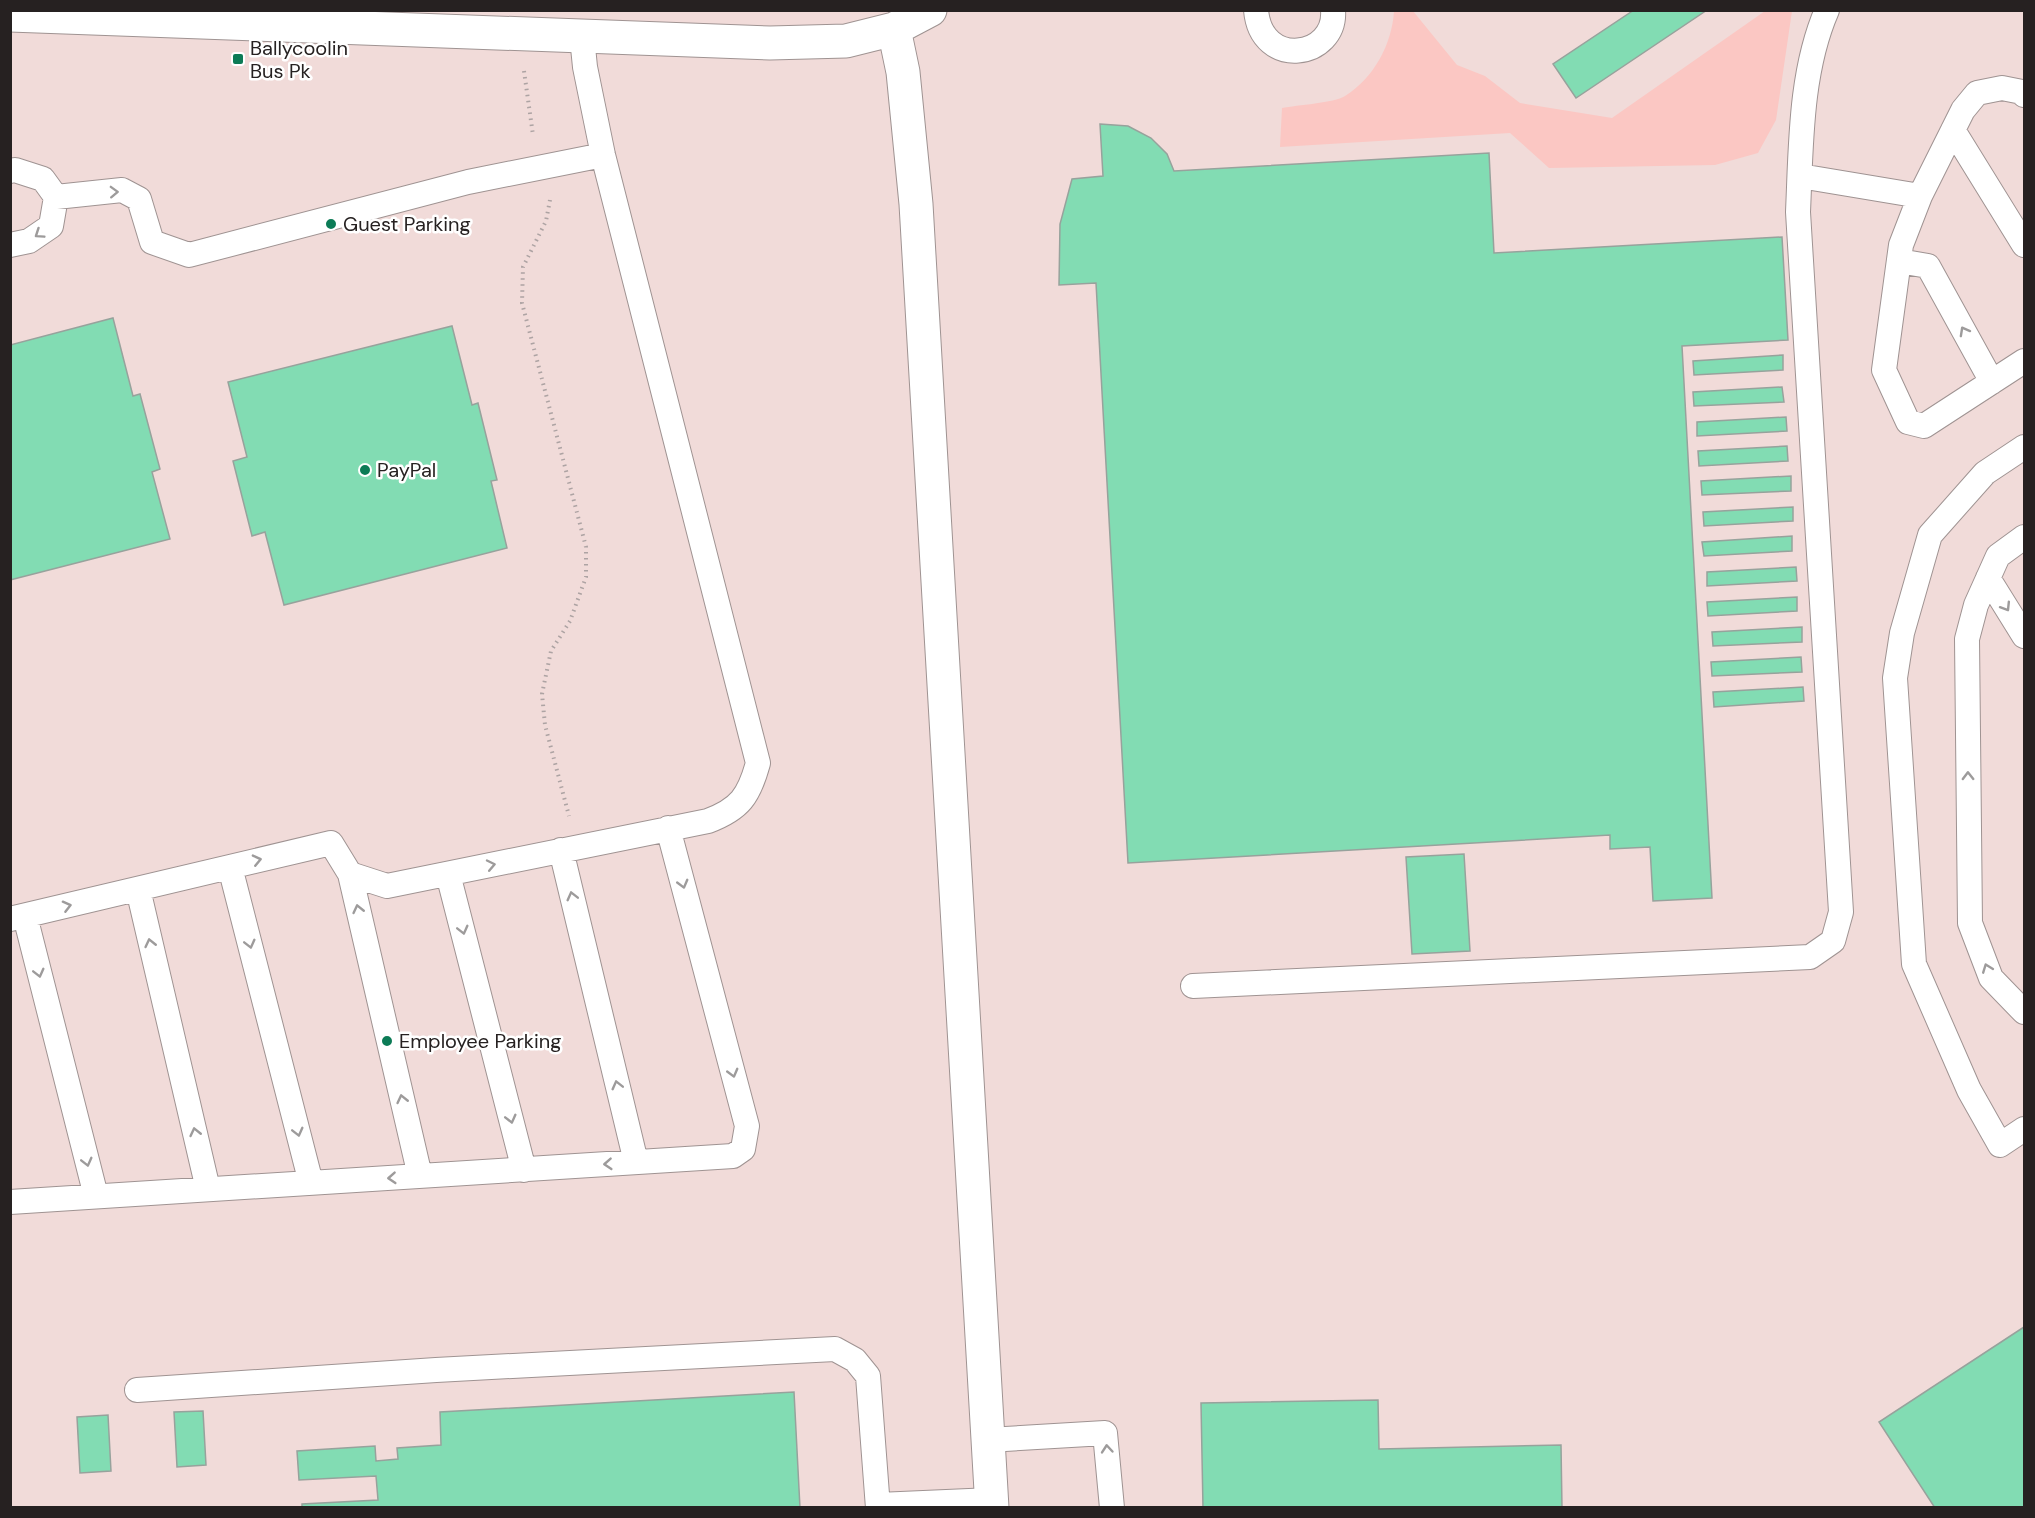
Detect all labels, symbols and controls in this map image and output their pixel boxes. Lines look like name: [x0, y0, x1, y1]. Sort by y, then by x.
place label: Ballycoolin Bus Pk: [250, 35, 348, 84]
marker: Ballycoolin Bus Pk: [231, 52, 245, 66]
one-way arrow: [110, 186, 119, 198]
place label: Guest Parking: [343, 211, 471, 237]
marker: Guest Parking: [324, 217, 338, 231]
one-way arrow: [35, 227, 46, 238]
one-way arrow: [1959, 327, 1971, 337]
place label: PayPal: [377, 457, 436, 483]
marker: PayPal: [358, 463, 372, 477]
one-way arrow: [1999, 601, 2011, 611]
one-way arrow: [1962, 772, 1975, 781]
one-way arrow: [252, 855, 262, 868]
one-way arrow: [486, 859, 496, 872]
one-way arrow: [675, 879, 688, 889]
one-way arrow: [566, 891, 579, 901]
one-way arrow: [62, 900, 72, 913]
one-way arrow: [352, 904, 365, 914]
one-way arrow: [455, 925, 468, 935]
one-way arrow: [145, 938, 158, 948]
one-way arrow: [242, 938, 255, 948]
one-way arrow: [1982, 963, 1995, 974]
one-way arrow: [32, 968, 45, 978]
place label: Employee Parking: [399, 1028, 561, 1054]
marker: Employee Parking: [380, 1034, 394, 1048]
one-way arrow: [726, 1067, 738, 1078]
one-way arrow: [612, 1080, 625, 1090]
one-way arrow: [396, 1094, 409, 1104]
one-way arrow: [504, 1114, 517, 1124]
one-way arrow: [291, 1127, 304, 1137]
one-way arrow: [189, 1128, 202, 1138]
one-way arrow: [79, 1157, 92, 1167]
one-way arrow: [604, 1158, 613, 1171]
one-way arrow: [388, 1171, 397, 1184]
one-way arrow: [1101, 1445, 1114, 1454]

